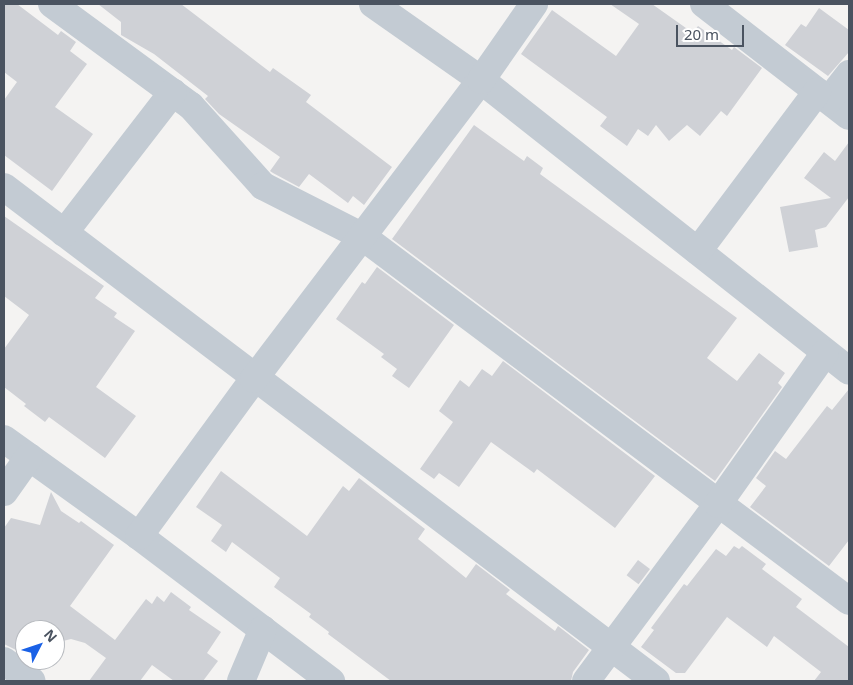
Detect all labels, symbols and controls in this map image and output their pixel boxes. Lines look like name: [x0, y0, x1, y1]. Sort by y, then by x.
scale bar: [678, 15, 746, 47]
text: 20 m: [684, 24, 719, 44]
north arrow: [15, 620, 65, 670]
text: N: [40, 625, 62, 646]

